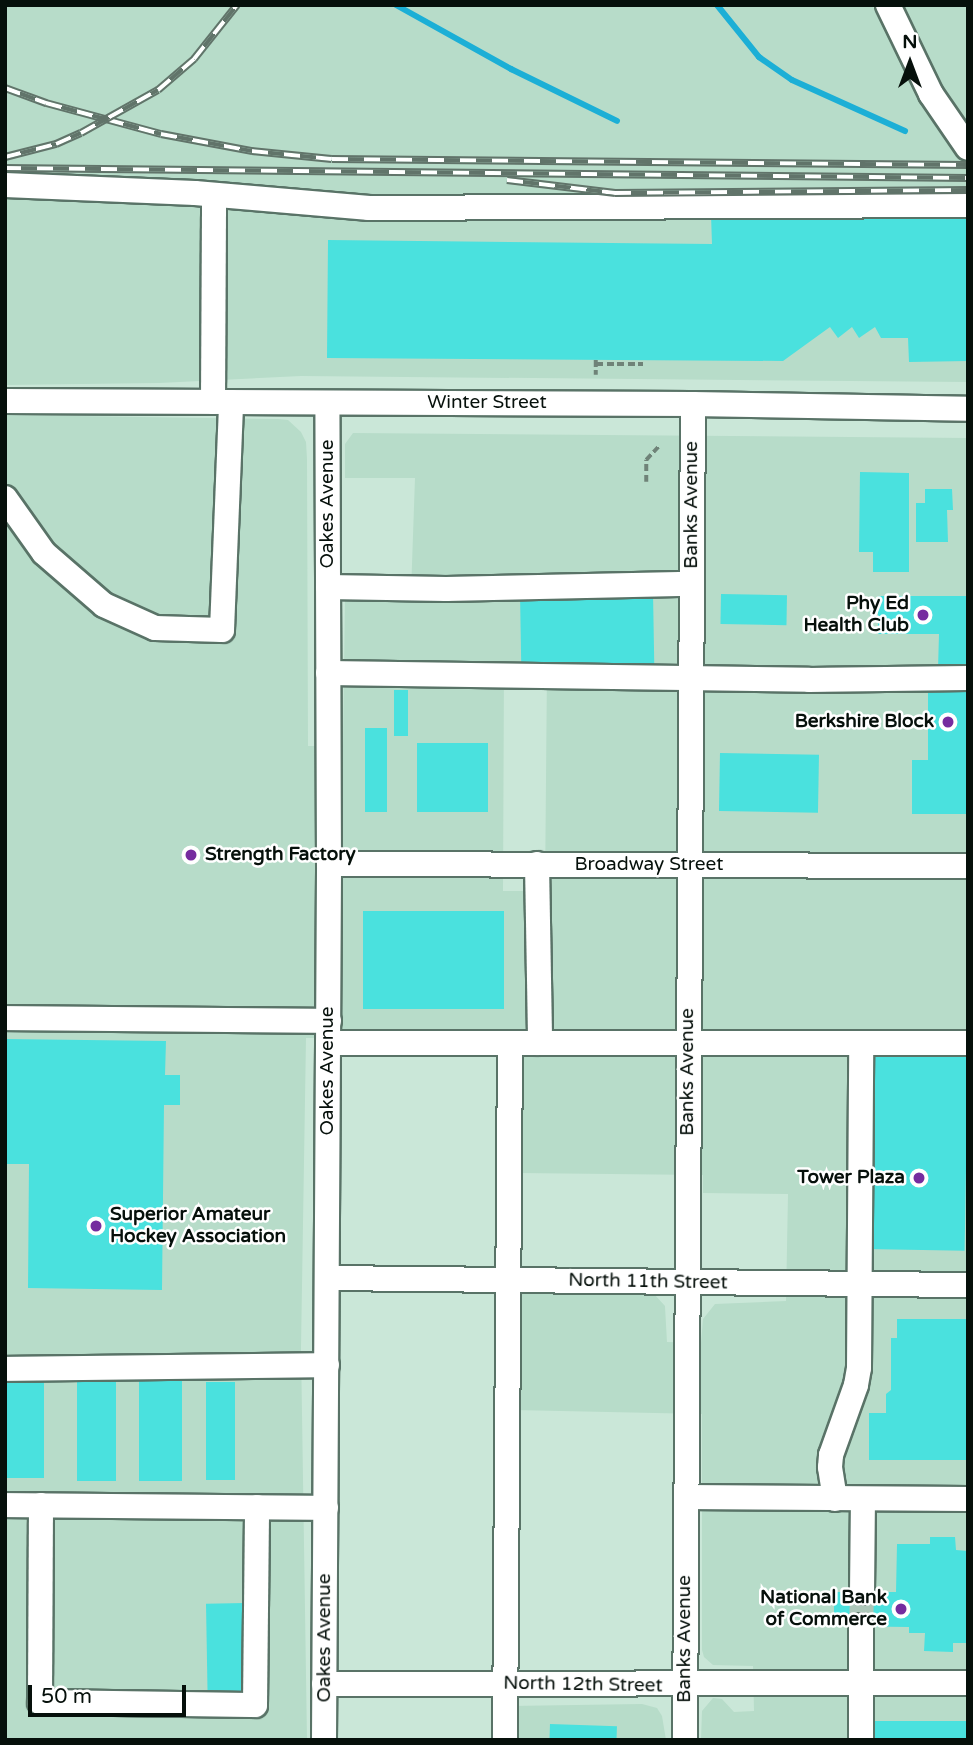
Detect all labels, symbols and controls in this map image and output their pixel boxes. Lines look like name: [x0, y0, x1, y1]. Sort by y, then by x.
north arrow: [875, 28, 945, 98]
text: N: [902, 31, 918, 53]
street label: Winter Street: [427, 392, 547, 414]
street label: Oakes Avenue: [317, 440, 339, 568]
street label: Banks Avenue: [681, 441, 703, 569]
place label: Phy Ed Health Club: [803, 593, 909, 637]
marker: Phy Ed Health Club: [915, 607, 931, 623]
place label: Berkshire Block: [795, 711, 934, 733]
marker: Berkshire Block: [940, 714, 956, 730]
place label: Strength Factory: [205, 844, 356, 866]
marker: Strength Factory: [183, 847, 199, 863]
street label: Broadway Street: [574, 854, 724, 876]
street label: Oakes Avenue: [317, 1007, 339, 1135]
street label: Banks Avenue: [677, 1008, 699, 1136]
place label: Tower Plaza: [797, 1167, 905, 1189]
marker: Tower Plaza: [911, 1170, 927, 1186]
place label: Superior Amateur Hockey Association: [110, 1204, 286, 1248]
marker: Superior Amateur Hockey Association: [88, 1218, 104, 1234]
street label: North 11th Street: [568, 1269, 728, 1295]
street label: Oakes Avenue: [314, 1574, 336, 1702]
street label: Banks Avenue: [674, 1575, 696, 1703]
place label: National Bank of Commerce: [760, 1587, 887, 1631]
marker: National Bank of Commerce: [893, 1601, 909, 1617]
scale bar: [32, 1672, 189, 1716]
street label: North 12th Street: [503, 1672, 663, 1698]
text: 50 m: [41, 1684, 92, 1709]

